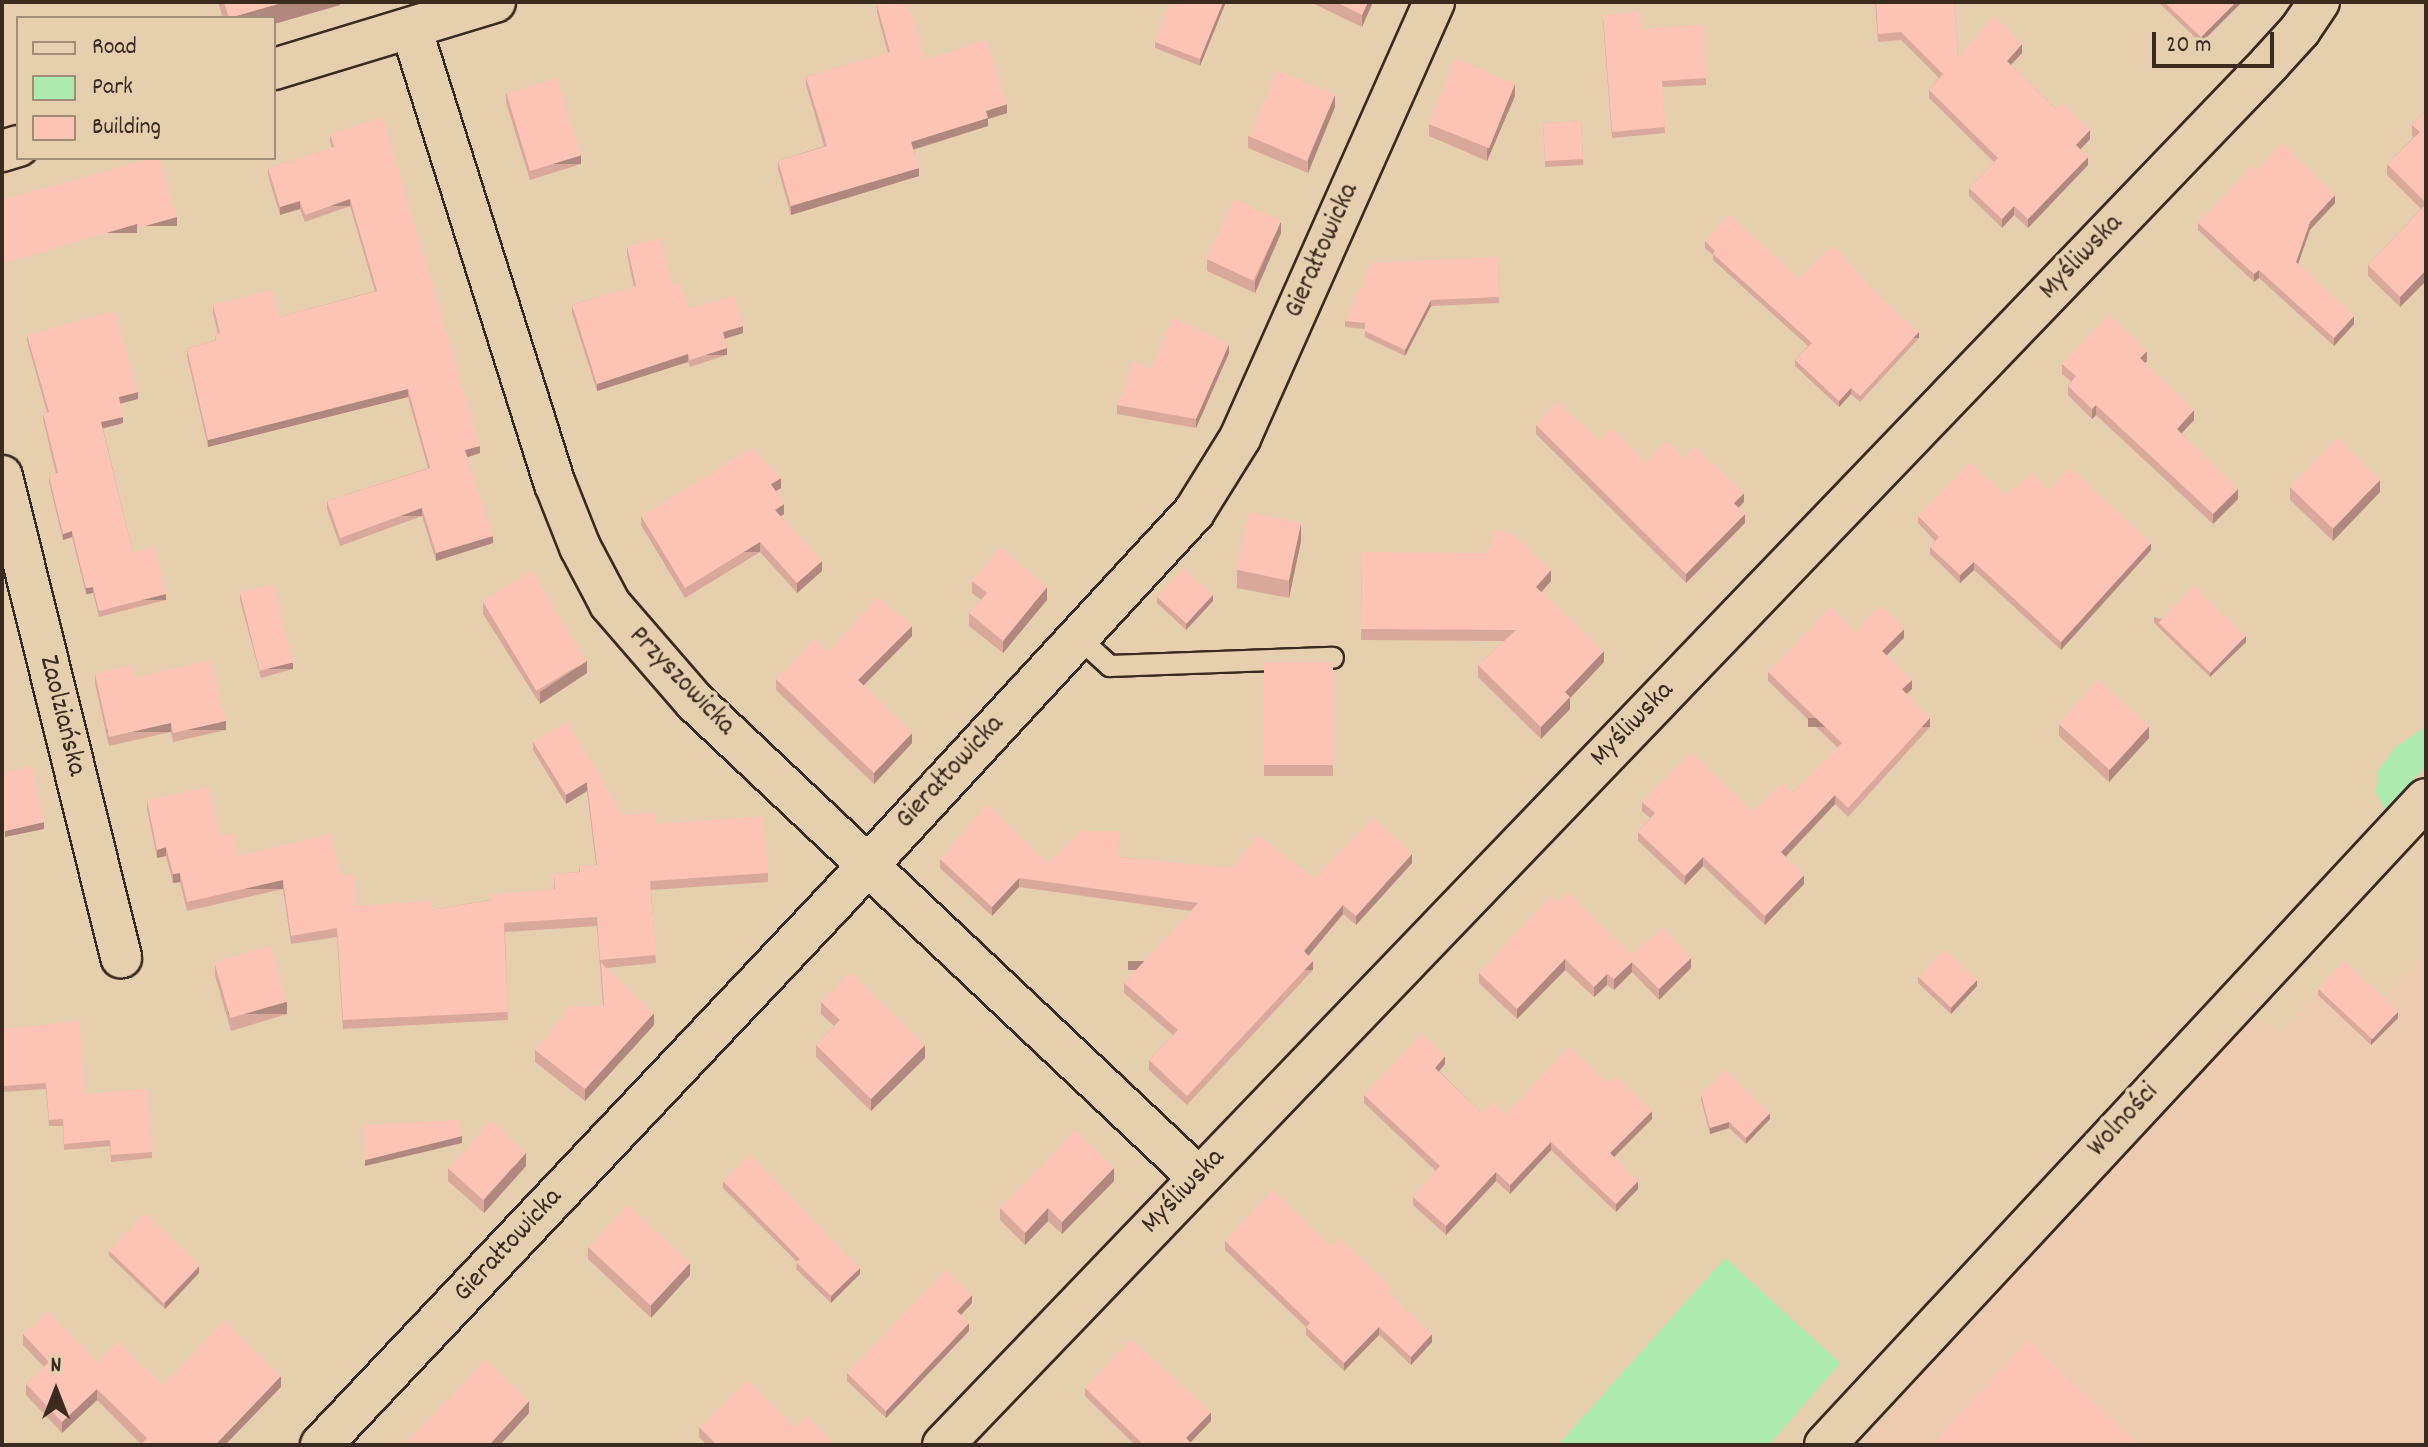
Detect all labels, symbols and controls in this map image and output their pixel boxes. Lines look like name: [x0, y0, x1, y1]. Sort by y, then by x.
legend: [16, 16, 276, 160]
scale bar: [2156, 16, 2278, 66]
text: 20 m: [2166, 29, 2212, 63]
text: Road: [92, 31, 137, 65]
text: Park: [92, 71, 133, 105]
text: Building: [92, 111, 161, 145]
street label: Gierałtowicka: [1278, 178, 1368, 324]
street label: Myśliwska: [2033, 208, 2131, 308]
street label: Przyszowicka: [621, 620, 741, 744]
street label: Zaolziańska: [30, 652, 92, 780]
street label: Myśliwska: [1584, 675, 1682, 775]
street label: Gierałtowicka: [890, 709, 1012, 837]
street label: Wolności: [2081, 1077, 2167, 1165]
street label: Myśliwska: [1135, 1142, 1233, 1242]
street label: Gierałtowicka: [448, 1182, 570, 1310]
north arrow: [16, 1351, 96, 1431]
text: N: [51, 1351, 61, 1382]

